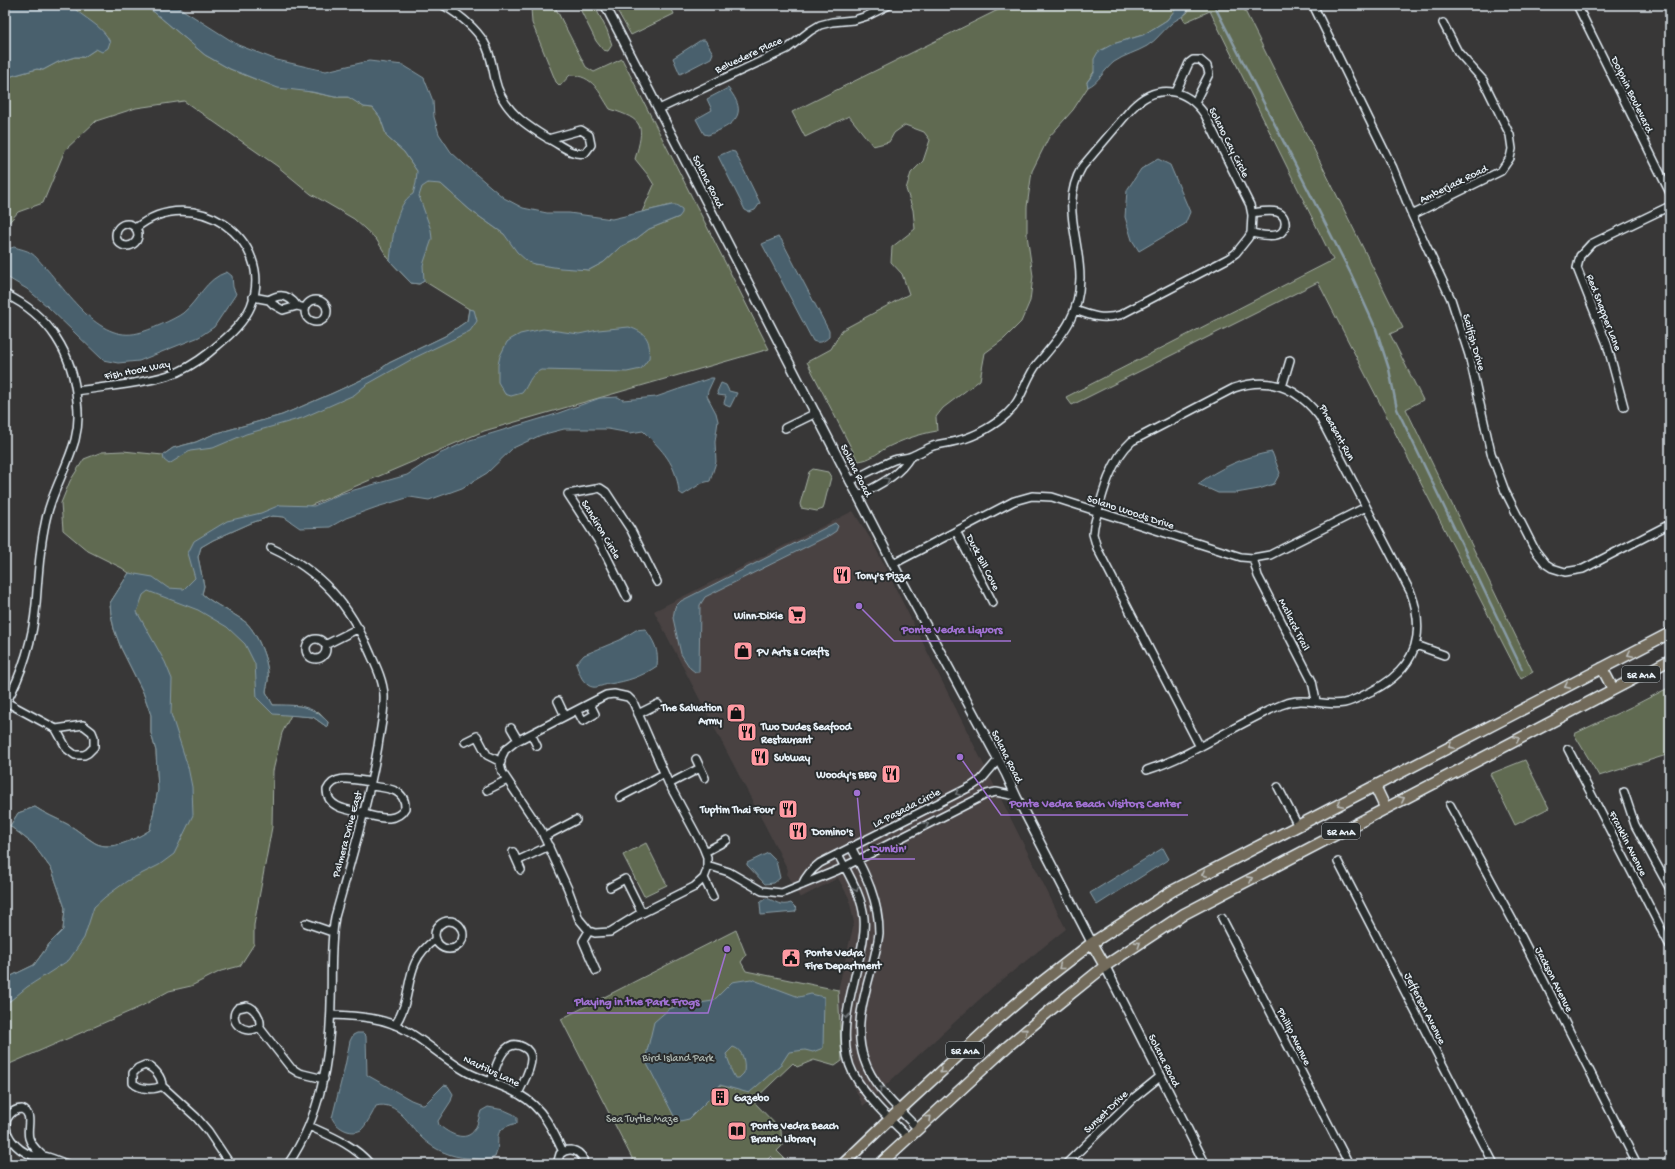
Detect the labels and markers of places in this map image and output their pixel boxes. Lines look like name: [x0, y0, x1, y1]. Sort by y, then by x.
restaurant icon: Tony's Pizza: [831, 564, 853, 586]
place label: Tony's Pizza: [855, 571, 911, 583]
supermarket icon: Winn-Dixie: [786, 604, 808, 626]
place label: Winn-Dixie: [733, 611, 784, 623]
callout: Ponte Vedra Liquors: [894, 617, 1011, 641]
shop icon: PV Arts & Crafts: [732, 640, 754, 662]
place label: PV Arts & Crafts: [756, 646, 830, 659]
place label: The Salvation Army: [660, 702, 723, 728]
shop icon: The Salvation Army: [725, 702, 747, 724]
restaurant icon: Two Dudes Seafood Restaurant: [736, 721, 758, 743]
place label: Two Dudes Seafood Restaurant: [760, 721, 853, 747]
restaurant icon: Subway: [749, 746, 771, 768]
place label: Subway: [774, 753, 811, 765]
restaurant icon: Woody's BBQ: [880, 763, 902, 785]
place label: Woody's BBQ: [815, 770, 878, 782]
callout: Ponte Vedra Beach Visitors Center: [1001, 791, 1188, 815]
restaurant icon: Tuptim Thai Four: [777, 798, 799, 820]
place label: Tuptim Thai Four: [699, 804, 775, 817]
restaurant icon: Domino's: [787, 820, 809, 842]
place label: Domino's: [811, 827, 854, 839]
callout: Dunkin': [863, 835, 915, 859]
public building icon: Ponte Vedra Fire Department: [780, 947, 802, 969]
place label: Ponte Vedra Fire Department: [804, 947, 883, 973]
callout: Playing in the Park Frogs: [567, 989, 708, 1013]
building icon: Gazebo: [709, 1086, 731, 1108]
place label: Gazebo: [734, 1093, 769, 1105]
library icon: Ponte Vedra Beach Branch Library: [726, 1120, 748, 1142]
place label: Ponte Vedra Beach Branch Library: [750, 1120, 839, 1146]

